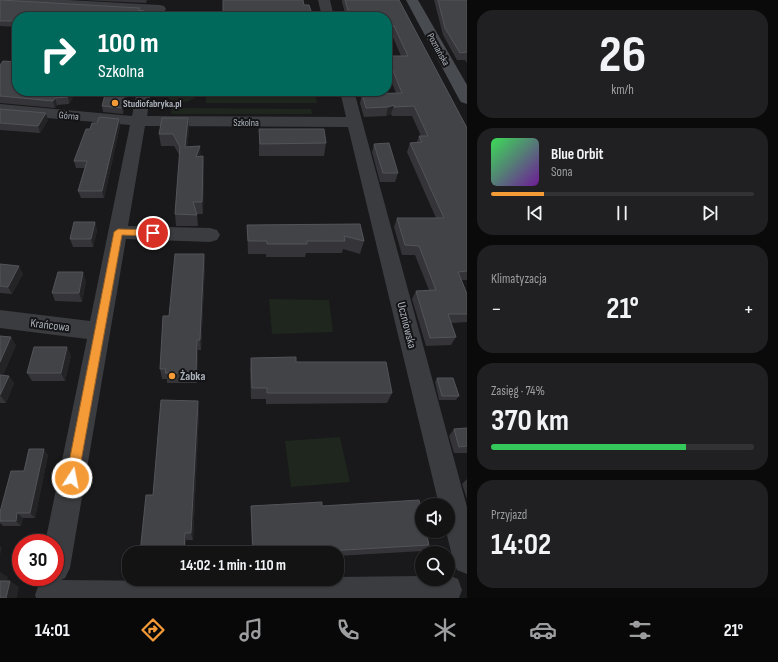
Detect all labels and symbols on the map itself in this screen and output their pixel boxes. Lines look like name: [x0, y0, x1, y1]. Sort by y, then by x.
street label: Poznańska: [424, 31, 452, 68]
marker: Studiofabryka.pl: [110, 98, 120, 108]
place label: Studiofabryka.pl: [123, 98, 182, 110]
street label: Górna: [58, 109, 80, 123]
street label: Szkolna: [233, 117, 259, 129]
pin: [136, 216, 170, 250]
street label: Uczniowska: [393, 300, 420, 350]
street label: Krańcowa: [30, 316, 71, 335]
place label: Żabka: [180, 369, 205, 384]
marker: Żabka: [167, 371, 177, 381]
position arrow: [51, 457, 93, 499]
speed limit sign: 30: [12, 534, 64, 586]

